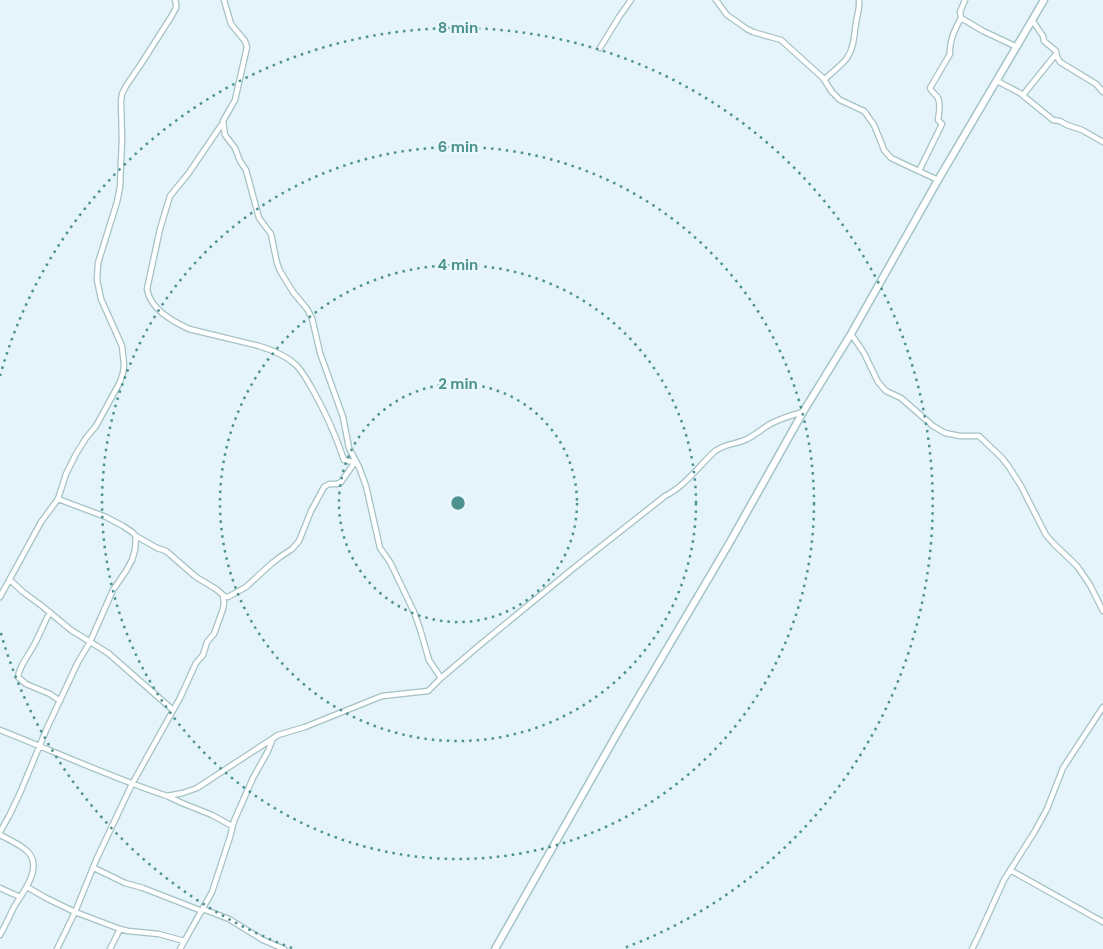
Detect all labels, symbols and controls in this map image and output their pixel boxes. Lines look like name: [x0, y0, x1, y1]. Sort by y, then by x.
text: 8 min: [438, 18, 478, 38]
text: 6 min: [438, 137, 478, 157]
text: 4 min: [438, 255, 478, 275]
text: 2 min: [438, 374, 478, 394]
centre of rings: [449, 494, 467, 512]

